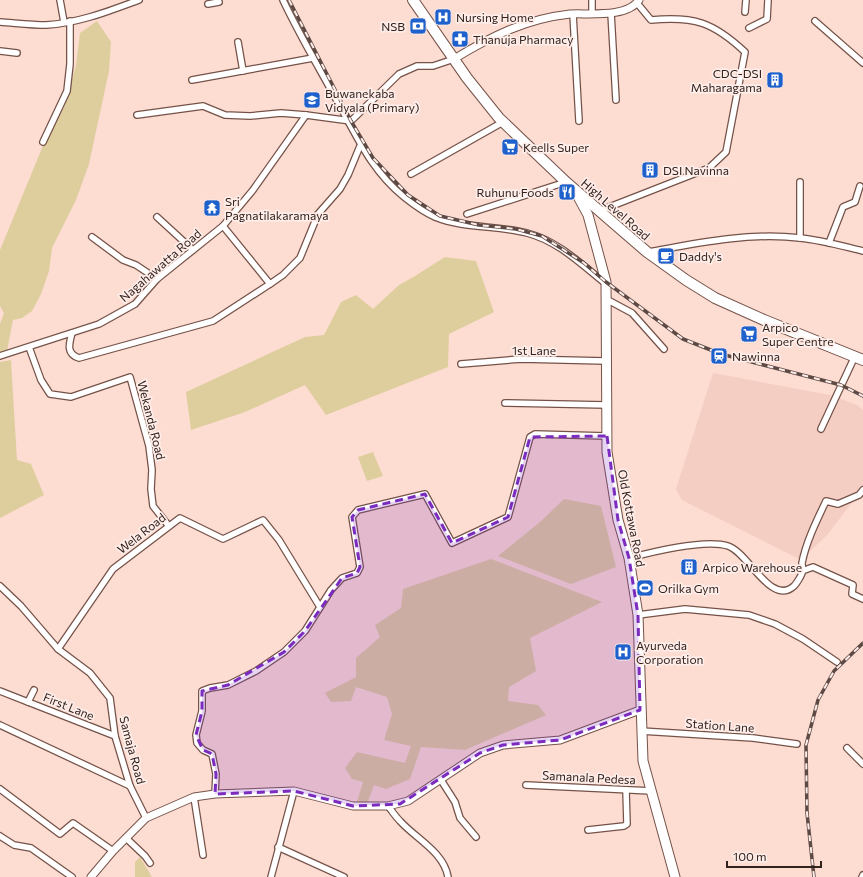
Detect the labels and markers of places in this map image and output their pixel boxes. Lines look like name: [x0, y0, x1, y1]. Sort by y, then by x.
hospital icon: Nursing Home: [433, 7, 453, 27]
place label: Nursing Home: [456, 10, 534, 24]
bank icon: NSB: [408, 16, 428, 36]
place label: NSB: [381, 19, 405, 33]
pharmacy icon: Thanuja Pharmacy: [450, 29, 470, 49]
place label: Thanuja Pharmacy: [473, 32, 573, 46]
place label: CDC-DSI Maharagama: [691, 66, 762, 94]
building icon: CDC-DSI Maharagama: [765, 70, 785, 90]
place label: Buwanekaba Vidyala (Primary): [325, 86, 419, 114]
school or university icon: Buwanekaba Vidyala (Primary): [302, 90, 322, 110]
supermarket icon: Keells Super: [500, 137, 520, 157]
place label: Keells Super: [523, 140, 589, 154]
building icon: DSI Navinna: [640, 160, 660, 180]
place label: DSI Navinna: [663, 163, 729, 177]
restaurant icon: Ruhunu Foods: [557, 182, 577, 202]
place label: Ruhunu Foods: [477, 185, 554, 199]
place label: Sri Pagnatilakaramaya: [225, 194, 329, 222]
temple icon: Sri Pagnatilakaramaya: [202, 198, 222, 218]
cafe icon: Daddy's: [656, 246, 676, 266]
place label: Daddy's: [679, 249, 722, 263]
place label: Arpico Super Centre: [762, 320, 834, 348]
supermarket icon: Arpico Super Centre: [739, 324, 759, 344]
station icon: Nawinna: [709, 346, 729, 366]
place label: Nawinna: [732, 349, 780, 363]
building icon: Arpico Warehouse: [679, 557, 699, 577]
place label: Arpico Warehouse: [702, 560, 802, 574]
sports icon: Orilka Gym: [635, 578, 655, 598]
place label: Orilka Gym: [658, 581, 719, 595]
place label: Ayurveda Corporation: [636, 638, 703, 666]
hospital icon: Ayurveda Corporation: [613, 642, 633, 662]

